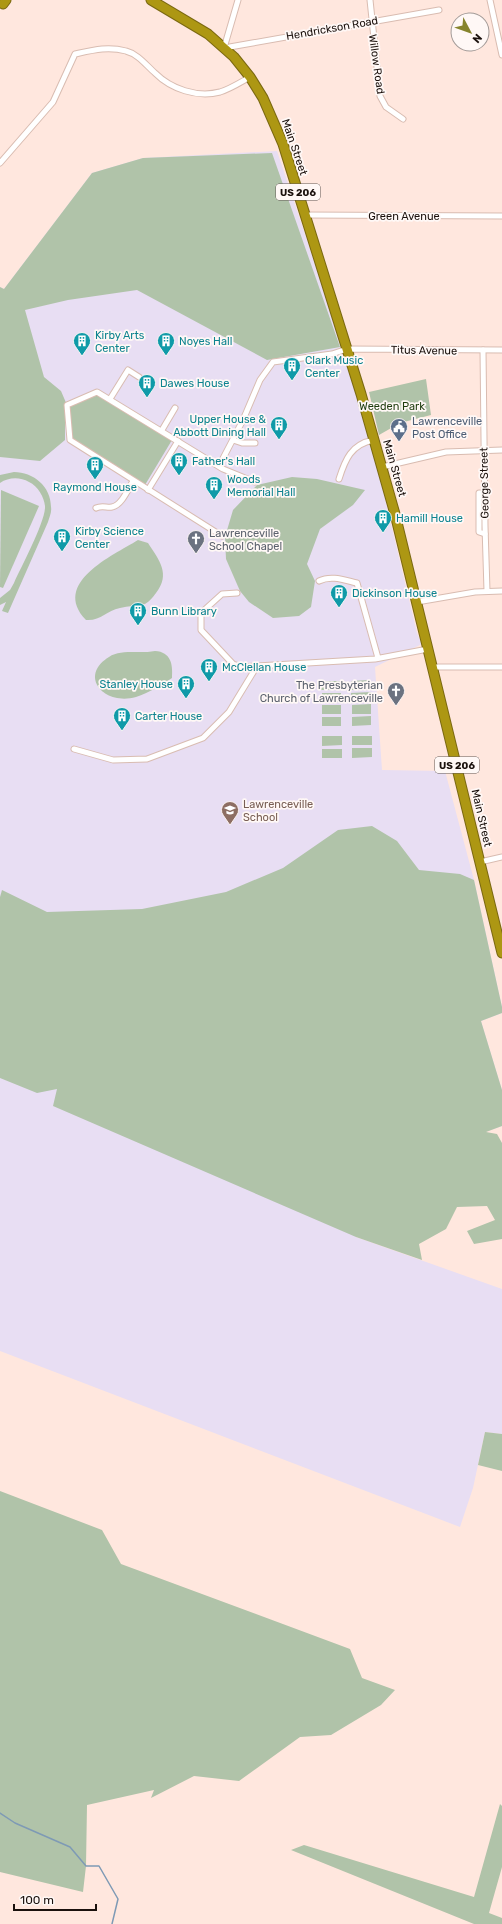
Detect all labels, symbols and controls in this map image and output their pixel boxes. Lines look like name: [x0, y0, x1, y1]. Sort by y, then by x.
north arrow: [450, 12, 490, 52]
street label: Hendrickson Road: [285, 14, 379, 43]
text: N: [470, 31, 485, 46]
street label: Willow Road: [366, 33, 387, 95]
street label: Main Street: [279, 117, 310, 178]
road number: US 206: [276, 184, 320, 200]
street label: Green Avenue: [368, 210, 440, 223]
place label: Kirby Arts Center: [95, 329, 145, 355]
building icon: Kirby Arts Center: [72, 331, 92, 356]
building icon: Noyes Hall: [156, 331, 176, 356]
place label: Noyes Hall: [179, 335, 232, 348]
street label: Titus Avenue: [391, 343, 457, 358]
place label: Clark Music Center: [305, 354, 363, 380]
building icon: Clark Music Center: [282, 356, 302, 381]
building icon: Dawes House: [137, 373, 157, 398]
place label: Dawes House: [160, 377, 229, 390]
park label: Weeden Park: [359, 400, 425, 413]
place label: Upper House & Abbott Dining Hall: [173, 413, 266, 439]
building icon: Upper House & Abbott Dining Hall: [269, 415, 289, 440]
place label: Lawrenceville Post Office: [412, 415, 482, 441]
public building icon: Lawrenceville Post Office: [389, 417, 409, 442]
street label: Main Street: [380, 438, 409, 499]
street label: George Street: [477, 447, 492, 519]
building icon: Father's Hall: [169, 451, 189, 476]
building icon: Raymond House: [85, 455, 105, 480]
place label: Father's Hall: [192, 455, 255, 468]
place label: Woods Memorial Hall: [227, 473, 296, 499]
building icon: Woods Memorial Hall: [204, 475, 224, 500]
place label: Raymond House: [53, 481, 137, 494]
building icon: Hamill House: [373, 508, 393, 533]
place label: Hamill House: [396, 512, 463, 525]
place label: Kirby Science Center: [75, 525, 144, 551]
building icon: Kirby Science Center: [52, 527, 72, 552]
place label: Lawrenceville School Chapel: [209, 527, 282, 553]
church icon: Lawrenceville School Chapel: [186, 529, 206, 554]
building icon: Dickinson House: [329, 583, 349, 608]
place label: Dickinson House: [352, 587, 437, 600]
building icon: Bunn Library: [128, 601, 148, 626]
place label: Bunn Library: [151, 605, 217, 618]
building icon: McClellan House: [199, 657, 219, 682]
place label: McClellan House: [222, 661, 306, 674]
building icon: Stanley House: [176, 674, 196, 699]
place label: Stanley House: [99, 678, 173, 691]
place label: The Presbyterian Church of Lawrenceville: [260, 679, 383, 705]
church icon: The Presbyterian Church of Lawrenceville: [386, 681, 406, 706]
building icon: Carter House: [112, 706, 132, 731]
place label: Carter House: [135, 710, 202, 723]
road number: US 206: [435, 757, 479, 773]
street label: Main Street: [469, 788, 495, 849]
place label: Lawrenceville School: [243, 798, 313, 824]
school or university icon: Lawrenceville School: [220, 800, 240, 825]
scale bar: [14, 1886, 96, 1912]
text: 100 m: [20, 1893, 54, 1907]

